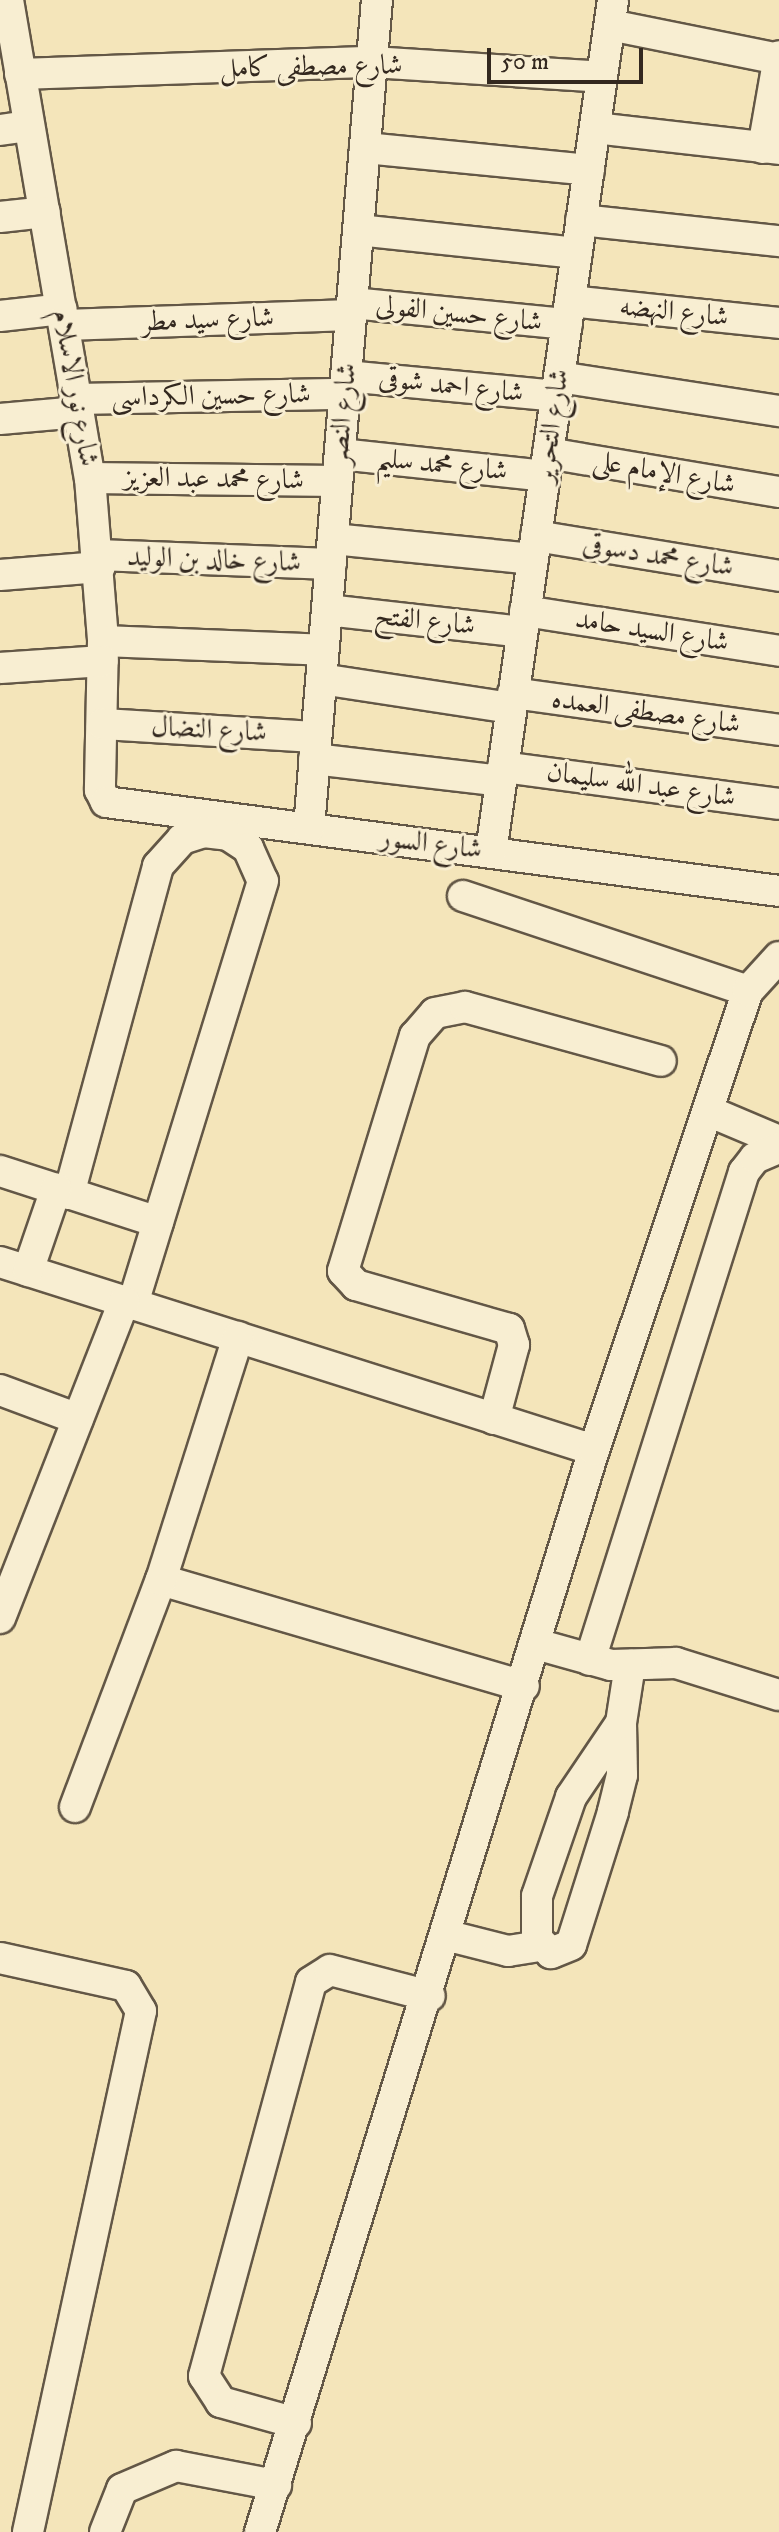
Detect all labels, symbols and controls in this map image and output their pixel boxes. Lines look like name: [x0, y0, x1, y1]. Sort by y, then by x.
scale bar: [491, 32, 647, 82]
text: 50 m: [501, 47, 549, 77]
street label: شارع مصطفى كامل: [219, 49, 403, 85]
street label: شارع حسين الفولى: [374, 289, 544, 339]
street label: شارع النهضه: [618, 290, 730, 334]
street label: شارع سيد مطر: [141, 301, 275, 339]
street label: شارع نور الاسلام: [45, 307, 105, 469]
street label: شارع النصر: [322, 362, 364, 466]
street label: شارع احمد شوقى: [377, 362, 525, 410]
street label: شارع التحرير: [527, 367, 577, 485]
street label: شارع حسين الكرداسى: [111, 377, 311, 415]
street label: شارع محمد سليم: [375, 441, 509, 489]
street label: شارع الإمام على: [590, 444, 738, 502]
street label: شارع محمد عبد العزيز: [124, 461, 304, 497]
street label: شارع محمد دسوقى: [580, 527, 736, 585]
street label: شارع خالد بن الوليد: [126, 540, 302, 580]
street label: شارع الفتح: [373, 599, 477, 643]
street label: شارع السيد حامد: [573, 602, 731, 660]
street label: شارع مصطفى العمده: [550, 682, 742, 742]
street label: شارع النضال: [150, 710, 268, 750]
street label: شارع عبد الله سليمان: [544, 755, 738, 815]
street label: شارع السور: [378, 821, 484, 867]

